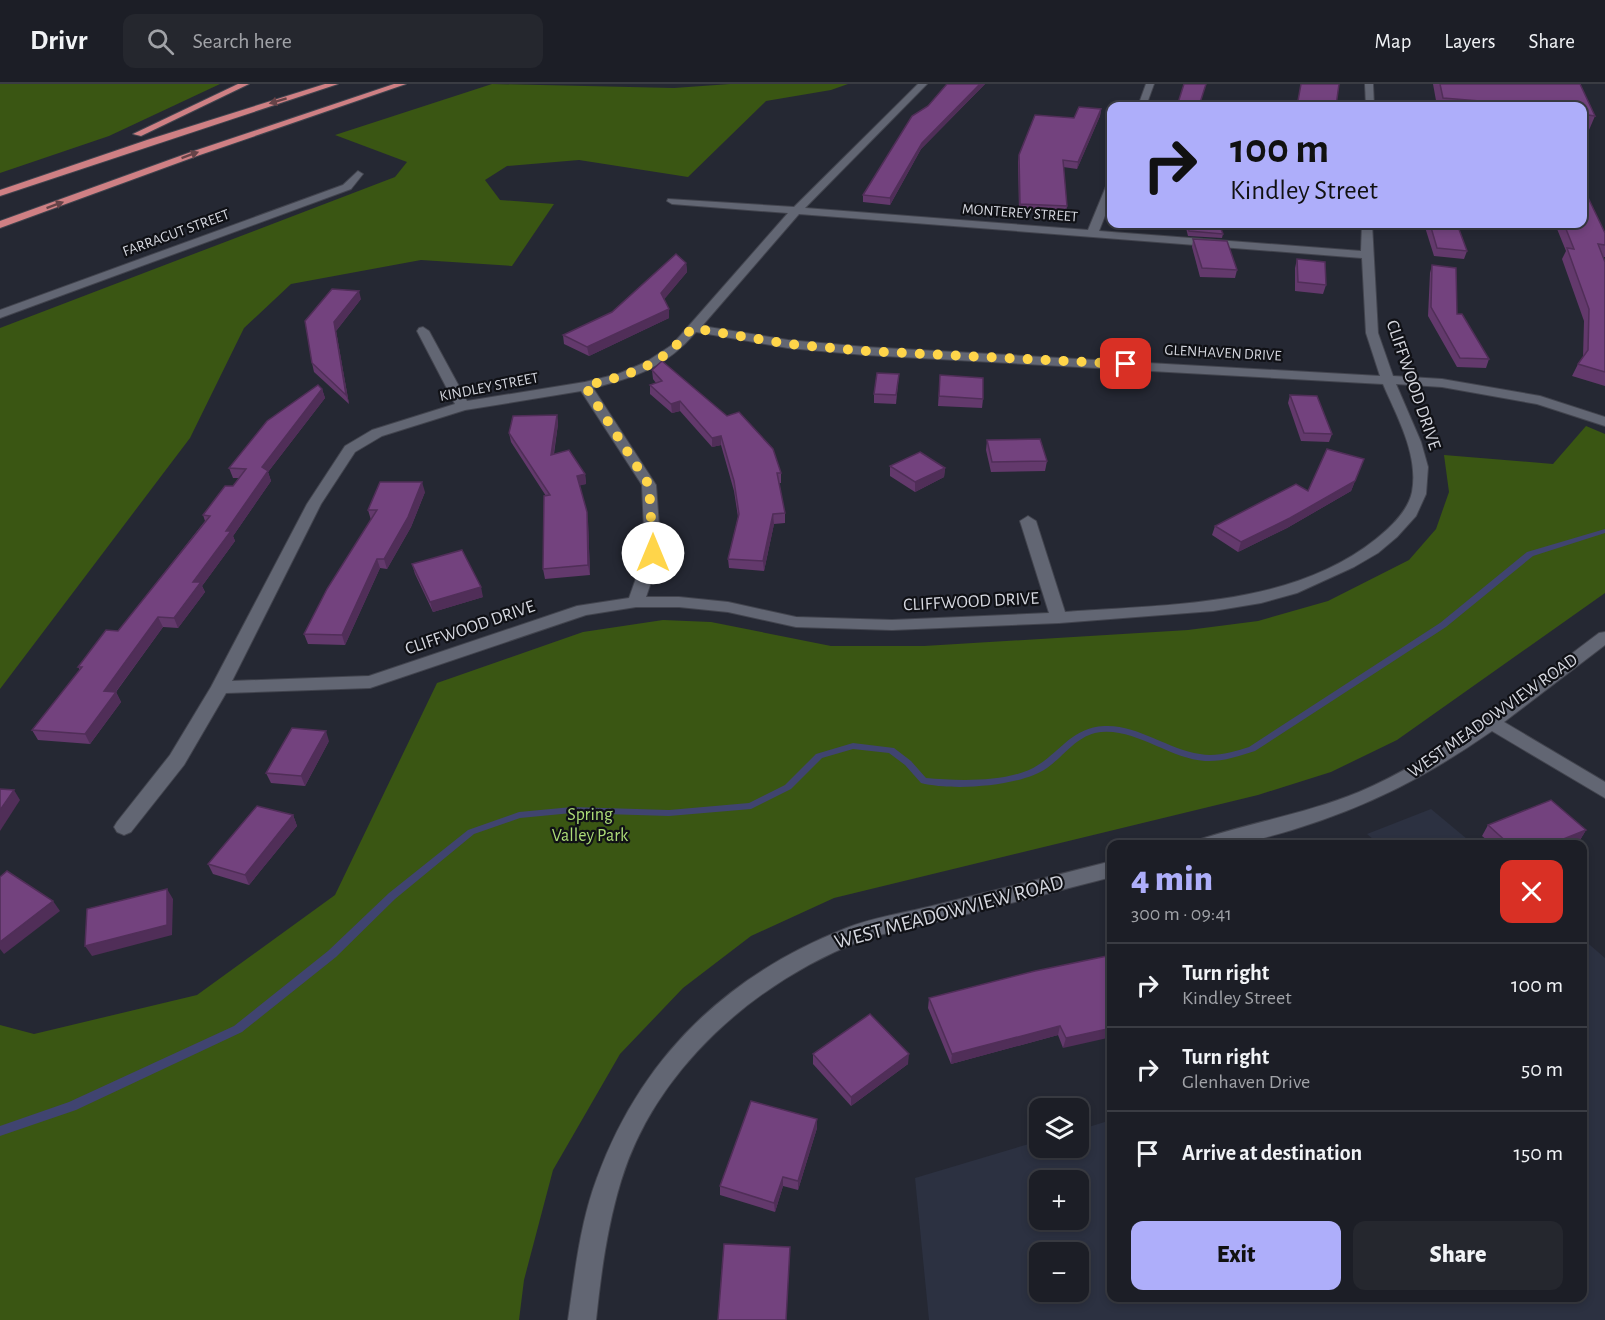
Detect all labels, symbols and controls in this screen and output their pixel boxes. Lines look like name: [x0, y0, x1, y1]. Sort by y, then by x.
search box: [123, 14, 543, 68]
icon: search: [144, 25, 177, 58]
text: Drivr: [30, 27, 87, 55]
text: Search here: [192, 30, 292, 52]
text: Map: [1375, 31, 1411, 52]
text: Layers: [1444, 31, 1495, 52]
text: Share: [1528, 31, 1575, 52]
one-way arrow: [269, 97, 287, 106]
icon: right: [1131, 126, 1209, 204]
text: 100 m: [1230, 128, 1329, 170]
one-way arrow: [181, 150, 199, 160]
text: Kindley Street: [1230, 177, 1378, 204]
one-way arrow: [46, 199, 64, 209]
street label: MONTEREY STREET: [961, 201, 1079, 225]
street label: FARRAGUT STREET: [121, 207, 232, 259]
street label: CLIFFWOOD DRIVE: [1382, 318, 1444, 452]
pin: [1100, 338, 1151, 389]
street label: GLENHAVEN DRIVE: [1164, 342, 1282, 364]
icon: arrive: [1109, 347, 1142, 380]
street label: KINDLEY STREET: [438, 370, 540, 404]
position arrow: [621, 521, 685, 585]
street label: CLIFFWOOD DRIVE: [903, 589, 1040, 615]
street label: CLIFFWOOD DRIVE: [403, 597, 537, 659]
street label: WEST MEADOWVIEW ROAD: [1405, 651, 1581, 781]
park label: Spring Valley Park: [552, 806, 629, 845]
button: close: [1500, 860, 1563, 923]
text: 4 min: [1131, 861, 1213, 897]
street label: WEST MEADOWVIEW ROAD: [832, 871, 1066, 953]
text: 300 m · 09:41: [1131, 904, 1232, 924]
text: Turn right: [1182, 962, 1269, 984]
icon: right: [1131, 969, 1164, 1002]
text: 100 m: [1511, 974, 1563, 996]
text: Kindley Street: [1182, 988, 1292, 1008]
text: Turn right: [1182, 1046, 1269, 1068]
icon: right: [1131, 1053, 1164, 1086]
text: 50 m: [1521, 1058, 1563, 1080]
text: Glenhaven Drive: [1182, 1072, 1310, 1092]
map controls: [1029, 1098, 1089, 1302]
button: layers: [1029, 1098, 1089, 1158]
icon: arrive: [1131, 1137, 1164, 1170]
text: Arrive at destination: [1182, 1142, 1362, 1164]
text: 150 m: [1513, 1142, 1563, 1164]
button: +: [1029, 1170, 1089, 1230]
button: Exit: [1131, 1221, 1341, 1290]
button: Share: [1353, 1221, 1563, 1290]
button: −: [1029, 1242, 1089, 1302]

